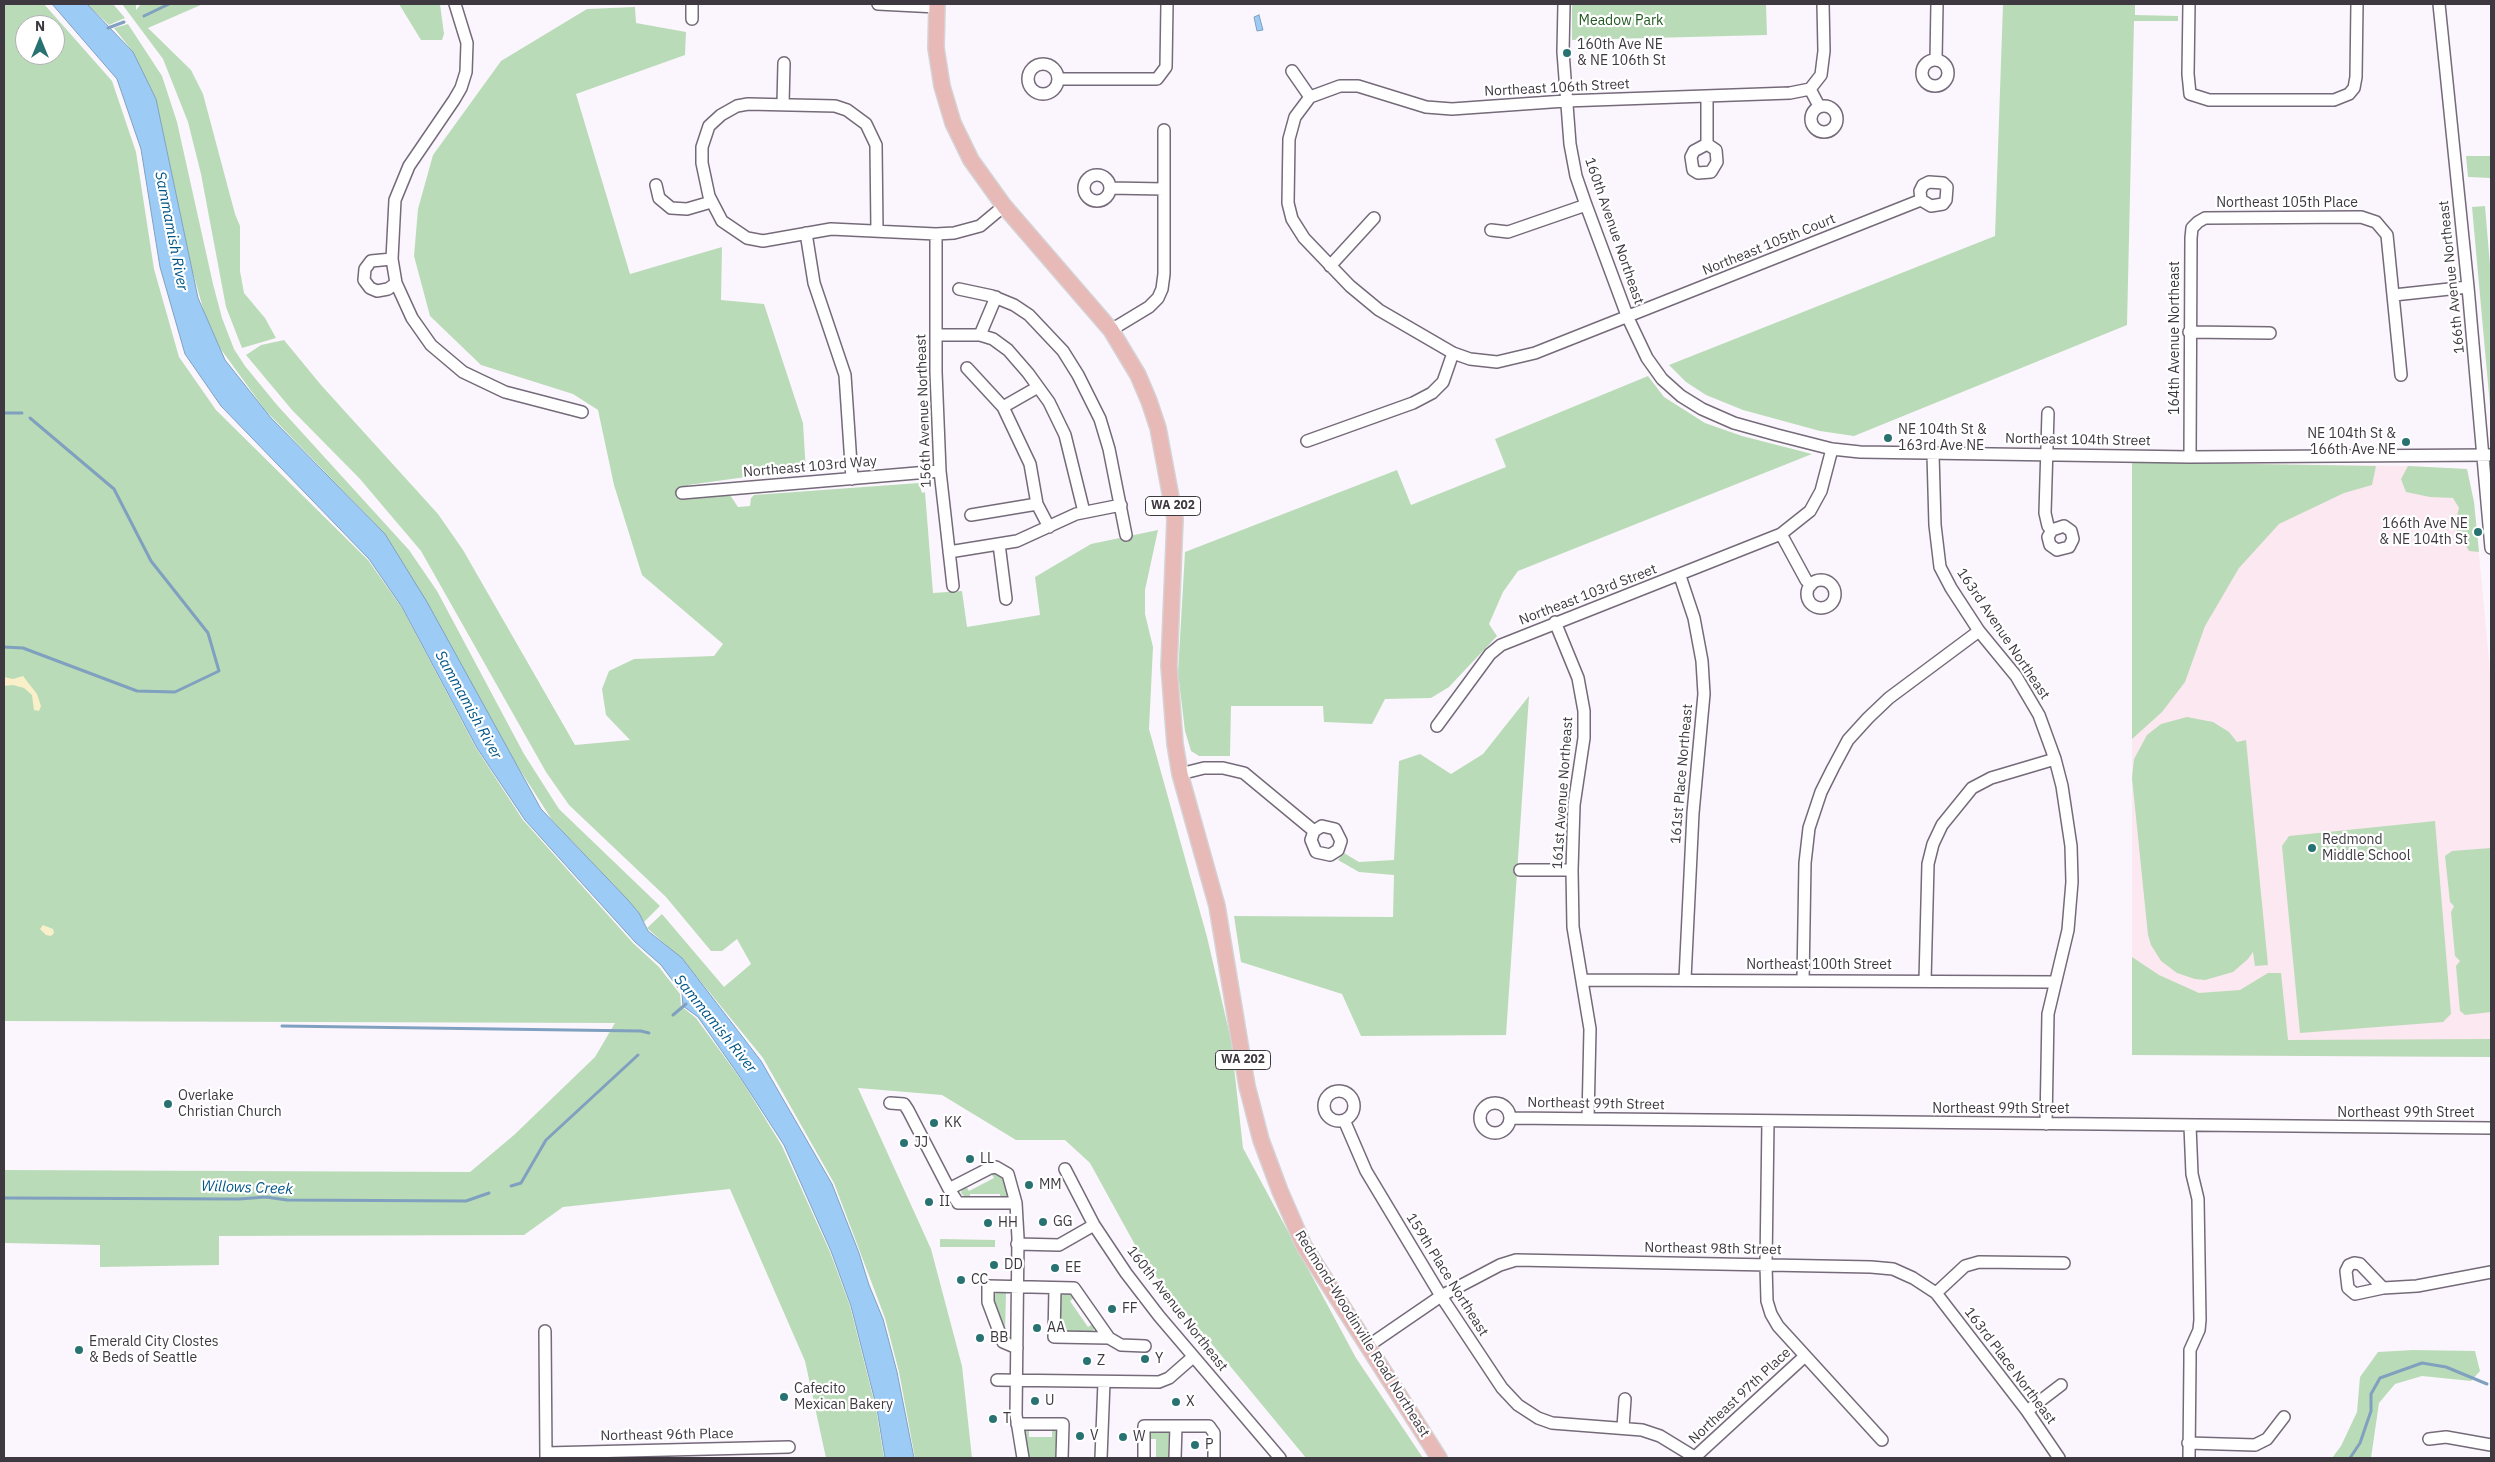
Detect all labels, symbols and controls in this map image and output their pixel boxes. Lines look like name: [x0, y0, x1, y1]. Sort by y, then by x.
park label: Meadow Park: [1579, 13, 1663, 29]
north arrow: [15, 15, 65, 65]
text: N: [35, 17, 45, 35]
place label: 160th Ave NE & NE 106th St: [1577, 37, 1666, 70]
marker: 160th Ave NE & NE 106th St: [1561, 47, 1573, 59]
street label: Northeast 106th Street: [1484, 76, 1630, 100]
street label: 160th Avenue Northeast: [1581, 155, 1647, 307]
water label: Sammamish River: [151, 170, 191, 292]
street label: Northeast 105th Place: [2216, 195, 2358, 211]
street label: 166th Avenue Northeast: [2436, 200, 2468, 354]
street label: Northeast 105th Court: [1700, 211, 1838, 279]
street label: 164th Avenue Northeast: [2167, 261, 2183, 415]
street label: 156th Avenue Northeast: [913, 334, 935, 488]
place label: NE 104th St & 163rd Ave NE: [1898, 422, 1987, 454]
place label: NE 104th St & 166th Ave NE: [2307, 426, 2396, 458]
street label: Northeast 104th Street: [2005, 430, 2151, 450]
marker: NE 104th St & 163rd Ave NE: [1882, 432, 1894, 444]
marker: NE 104th St & 166th Ave NE: [2400, 436, 2412, 448]
street label: Northeast 103rd Way: [742, 453, 878, 481]
road number: WA 202: [1146, 496, 1200, 516]
place label: 166th Ave NE & NE 104th St: [2379, 516, 2468, 548]
marker: 166th Ave NE & NE 104th St: [2472, 526, 2484, 538]
street label: Northeast 103rd Street: [1517, 561, 1659, 629]
street label: 163rd Avenue Northeast: [1953, 565, 2053, 703]
water label: Sammamish River: [431, 648, 505, 762]
street label: 161st Place Northeast: [1668, 703, 1696, 845]
street label: 161st Avenue Northeast: [1549, 716, 1577, 870]
place label: Redmond Middle School: [2322, 832, 2411, 864]
marker: Redmond Middle School: [2306, 842, 2318, 854]
street label: Northeast 100th Street: [1746, 957, 1892, 973]
water label: Sammamish River: [670, 971, 760, 1077]
road number: WA 202: [1216, 1050, 1270, 1070]
place label: Overlake Christian Church: [178, 1088, 282, 1120]
street label: Northeast 99th Street: [1527, 1094, 1665, 1114]
marker: Overlake Christian Church: [162, 1098, 174, 1110]
street label: Northeast 99th Street: [1932, 1101, 2070, 1117]
street label: Northeast 99th Street: [2337, 1105, 2475, 1121]
place label: KK: [944, 1115, 962, 1131]
marker: KK: [928, 1117, 940, 1129]
place label: JJ: [914, 1135, 928, 1151]
marker: JJ: [898, 1137, 910, 1149]
place label: LL: [980, 1151, 994, 1167]
marker: LL: [964, 1153, 976, 1165]
water label: Willows Creek: [201, 1177, 293, 1199]
place label: MM: [1039, 1177, 1062, 1193]
marker: MM: [1023, 1179, 1035, 1191]
place label: II: [939, 1194, 950, 1210]
marker: II: [923, 1196, 935, 1208]
street label: 159th Place Northeast: [1402, 1210, 1492, 1340]
place label: GG: [1053, 1214, 1072, 1230]
place label: HH: [998, 1215, 1018, 1231]
marker: GG: [1037, 1216, 1049, 1228]
marker: HH: [982, 1217, 994, 1229]
street label: Redmond-Woodinville Road Northeast: [1291, 1228, 1433, 1440]
street label: Northeast 98th Street: [1644, 1239, 1782, 1259]
street label: 160th Avenue Northeast: [1123, 1243, 1231, 1375]
place label: DD: [1004, 1257, 1023, 1273]
marker: DD: [988, 1259, 1000, 1271]
place label: EE: [1065, 1260, 1081, 1276]
marker: EE: [1049, 1262, 1061, 1274]
place label: CC: [971, 1272, 988, 1288]
marker: CC: [955, 1274, 967, 1286]
place label: FF: [1122, 1301, 1138, 1317]
marker: FF: [1106, 1303, 1118, 1315]
street label: 163rd Place Northeast: [1961, 1304, 2059, 1428]
place label: AA: [1047, 1320, 1065, 1336]
marker: AA: [1031, 1322, 1043, 1334]
place label: BB: [990, 1330, 1008, 1346]
marker: BB: [974, 1332, 986, 1344]
place label: Emerald City Clostes & Beds of Seattle: [89, 1334, 219, 1366]
marker: Emerald City Clostes & Beds of Seattle: [73, 1344, 85, 1356]
street label: Northeast 97th Place: [1686, 1344, 1794, 1448]
place label: Y: [1155, 1351, 1163, 1367]
place label: Z: [1097, 1353, 1105, 1369]
marker: Y: [1139, 1353, 1151, 1365]
marker: Z: [1081, 1355, 1093, 1367]
place label: Cafecito Mexican Bakery: [794, 1381, 893, 1414]
marker: Cafecito Mexican Bakery: [778, 1391, 790, 1403]
place label: U: [1045, 1393, 1054, 1409]
place label: X: [1186, 1394, 1195, 1410]
marker: U: [1029, 1395, 1041, 1407]
marker: X: [1170, 1396, 1182, 1408]
place label: T: [1003, 1411, 1011, 1427]
marker: T: [987, 1413, 999, 1425]
street label: Northeast 96th Place: [600, 1425, 734, 1445]
place label: V: [1090, 1428, 1099, 1444]
place label: W: [1133, 1429, 1145, 1445]
marker: V: [1074, 1430, 1086, 1442]
marker: W: [1117, 1431, 1129, 1443]
place label: P: [1205, 1437, 1213, 1453]
marker: P: [1189, 1439, 1201, 1451]

